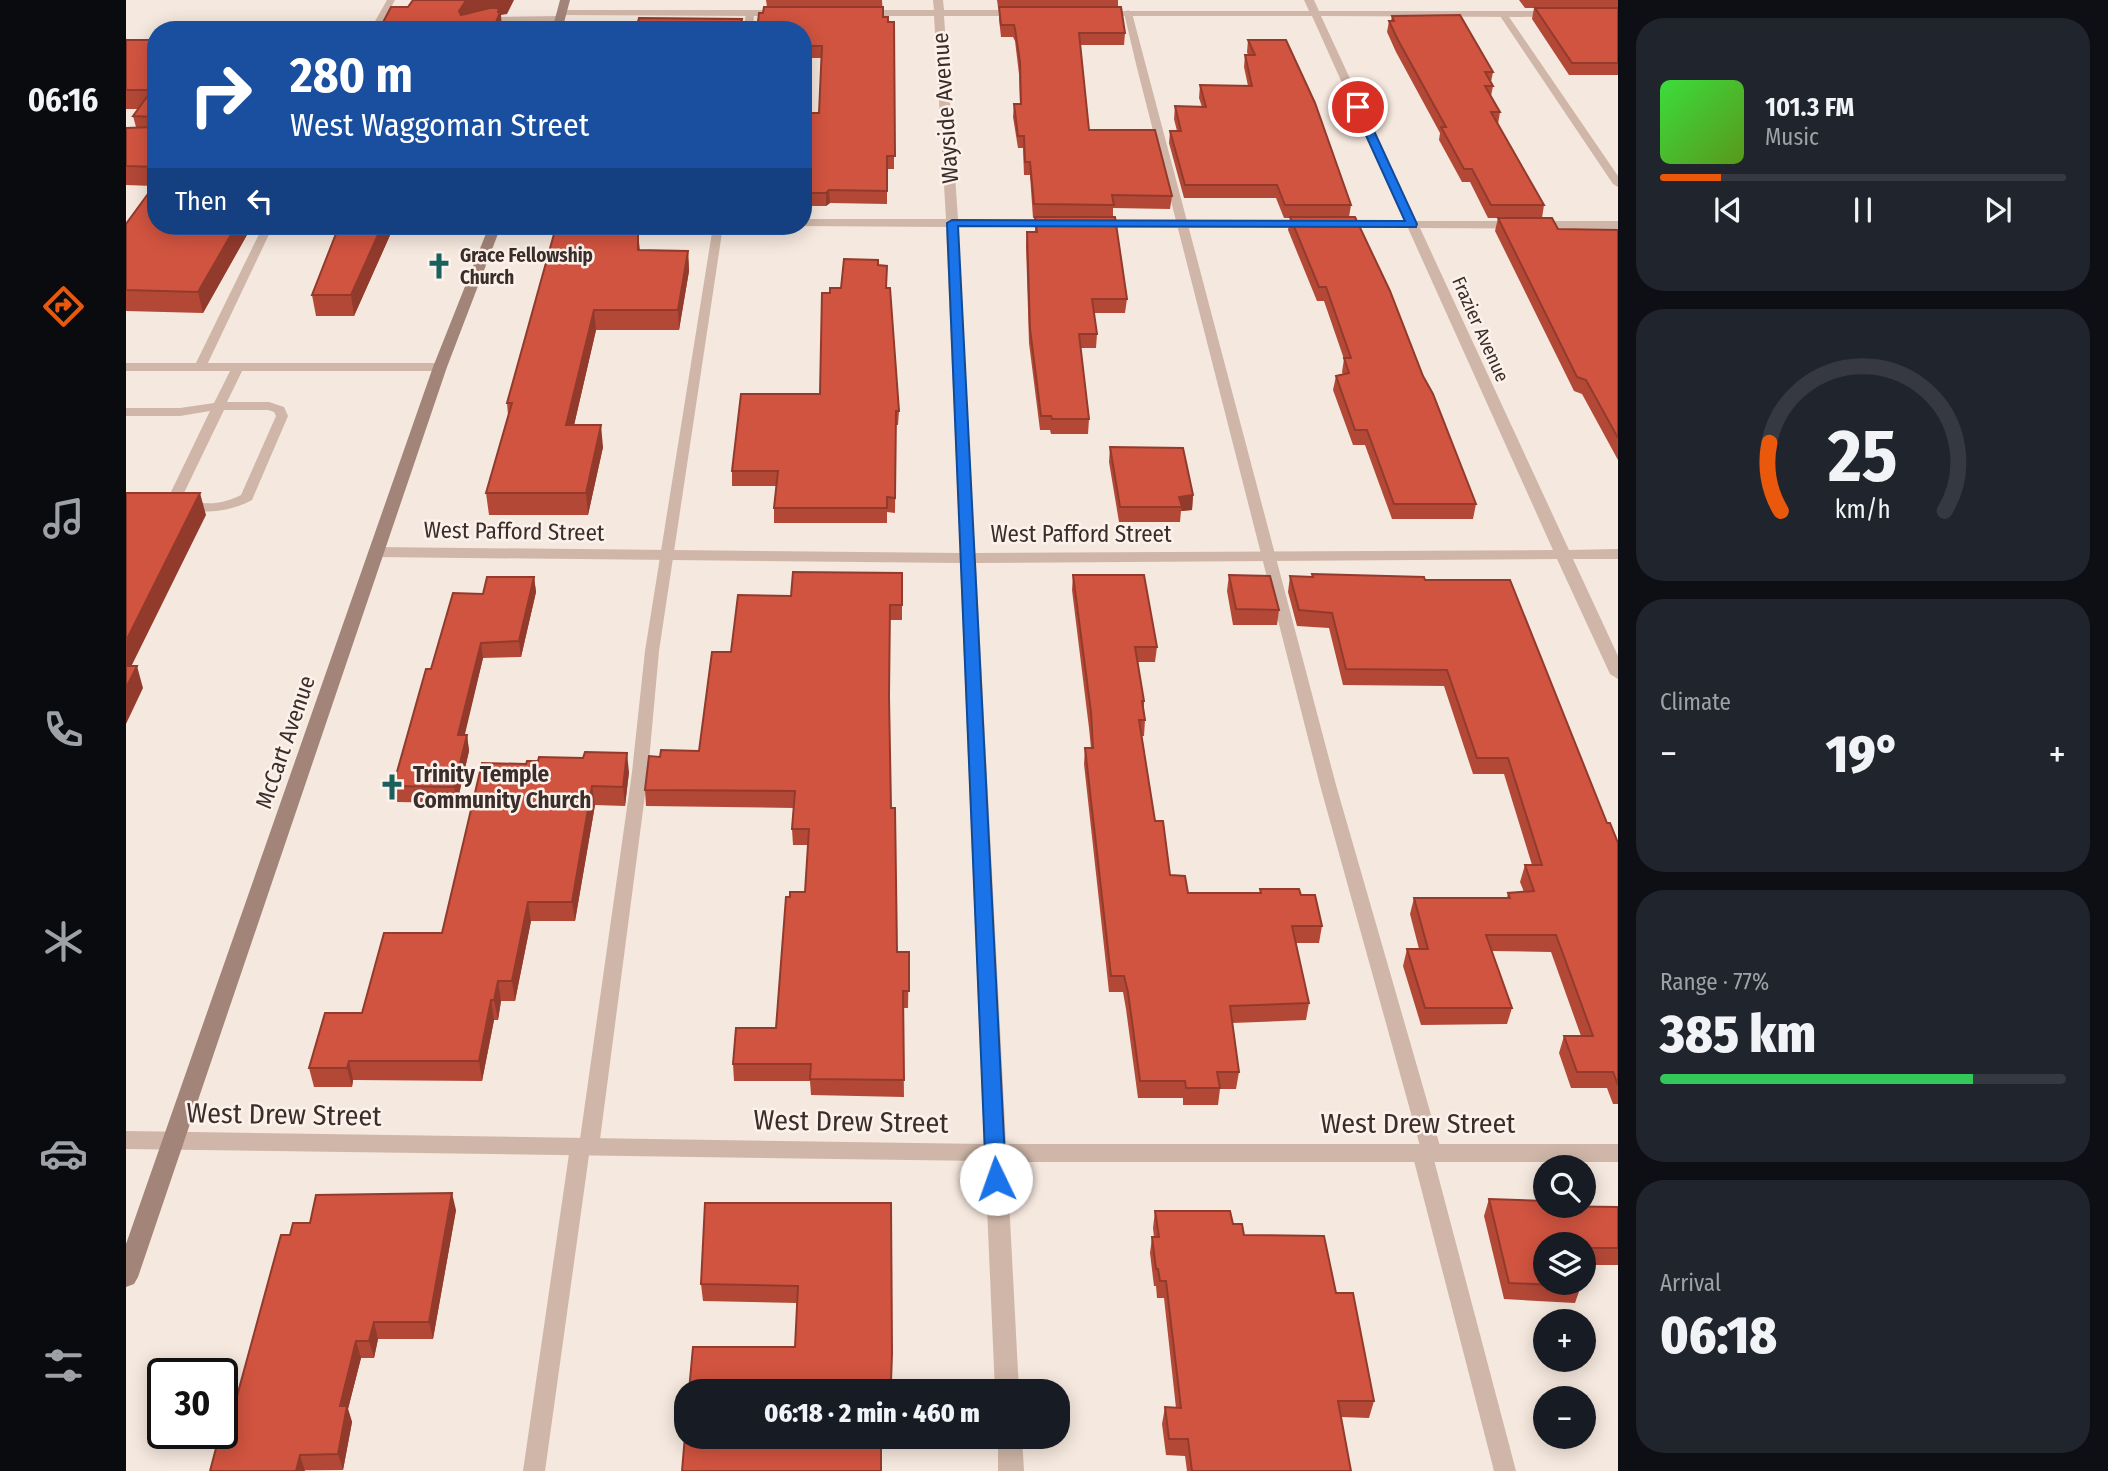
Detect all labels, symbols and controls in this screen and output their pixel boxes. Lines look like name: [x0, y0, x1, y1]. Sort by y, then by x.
street label: Wayside Avenue: [926, 32, 964, 184]
text: 280 m: [290, 46, 413, 105]
icon: right: [175, 49, 266, 140]
pin: [1328, 77, 1388, 137]
text: 06:16: [28, 81, 98, 119]
icon: arrive: [1339, 88, 1377, 126]
text: 101.3 FM: [1765, 92, 1854, 123]
text: West Waggoman Street: [290, 106, 589, 144]
text: Music: [1765, 123, 1819, 151]
icon: left: [241, 182, 279, 220]
text: Then: [175, 186, 227, 217]
icon: previous: [1709, 191, 1747, 229]
icon: pause: [1844, 191, 1882, 229]
icon: next: [1979, 191, 2017, 229]
place label: Grace Fellowship Church: [460, 244, 593, 289]
church icon: Grace Fellowship Church: [424, 251, 454, 281]
street label: Frazier Avenue: [1447, 273, 1514, 385]
icon: directions: [39, 282, 88, 331]
text: 25: [1827, 413, 1898, 500]
icon: music: [39, 494, 88, 543]
text: km/h: [1835, 495, 1891, 525]
street label: West Pafford Street: [423, 515, 605, 547]
street label: West Pafford Street: [991, 520, 1172, 548]
street label: McCart Avenue: [249, 672, 321, 812]
text: Climate: [1660, 688, 1731, 716]
icon: phone: [39, 705, 88, 754]
text: 19°: [1826, 723, 1900, 786]
text: −: [1660, 731, 1677, 777]
text: +: [2049, 731, 2066, 777]
place label: Trinity Temple Community Church: [413, 760, 591, 814]
church icon: Trinity Temple Community Church: [377, 772, 407, 802]
icon: climate: [39, 917, 88, 966]
text: Range · 77%: [1660, 968, 1769, 996]
text: 385 km: [1660, 1003, 1816, 1066]
street label: West Drew Street: [186, 1096, 383, 1133]
street label: West Drew Street: [753, 1103, 950, 1140]
street label: West Drew Street: [1320, 1107, 1516, 1140]
icon: car: [39, 1129, 88, 1178]
position arrow: [959, 1142, 1033, 1216]
map controls: [1533, 1155, 1596, 1449]
button: search: [1533, 1155, 1596, 1218]
button: layers: [1533, 1232, 1596, 1295]
text: Arrival: [1660, 1269, 1721, 1297]
text: 06:18: [1660, 1304, 1777, 1367]
button: +: [1533, 1309, 1596, 1372]
icon: filters: [39, 1341, 88, 1390]
speed limit sign: 30: [147, 1358, 238, 1449]
button: −: [1533, 1386, 1596, 1449]
text: 06:18 · 2 min · 460 m: [764, 1398, 980, 1429]

